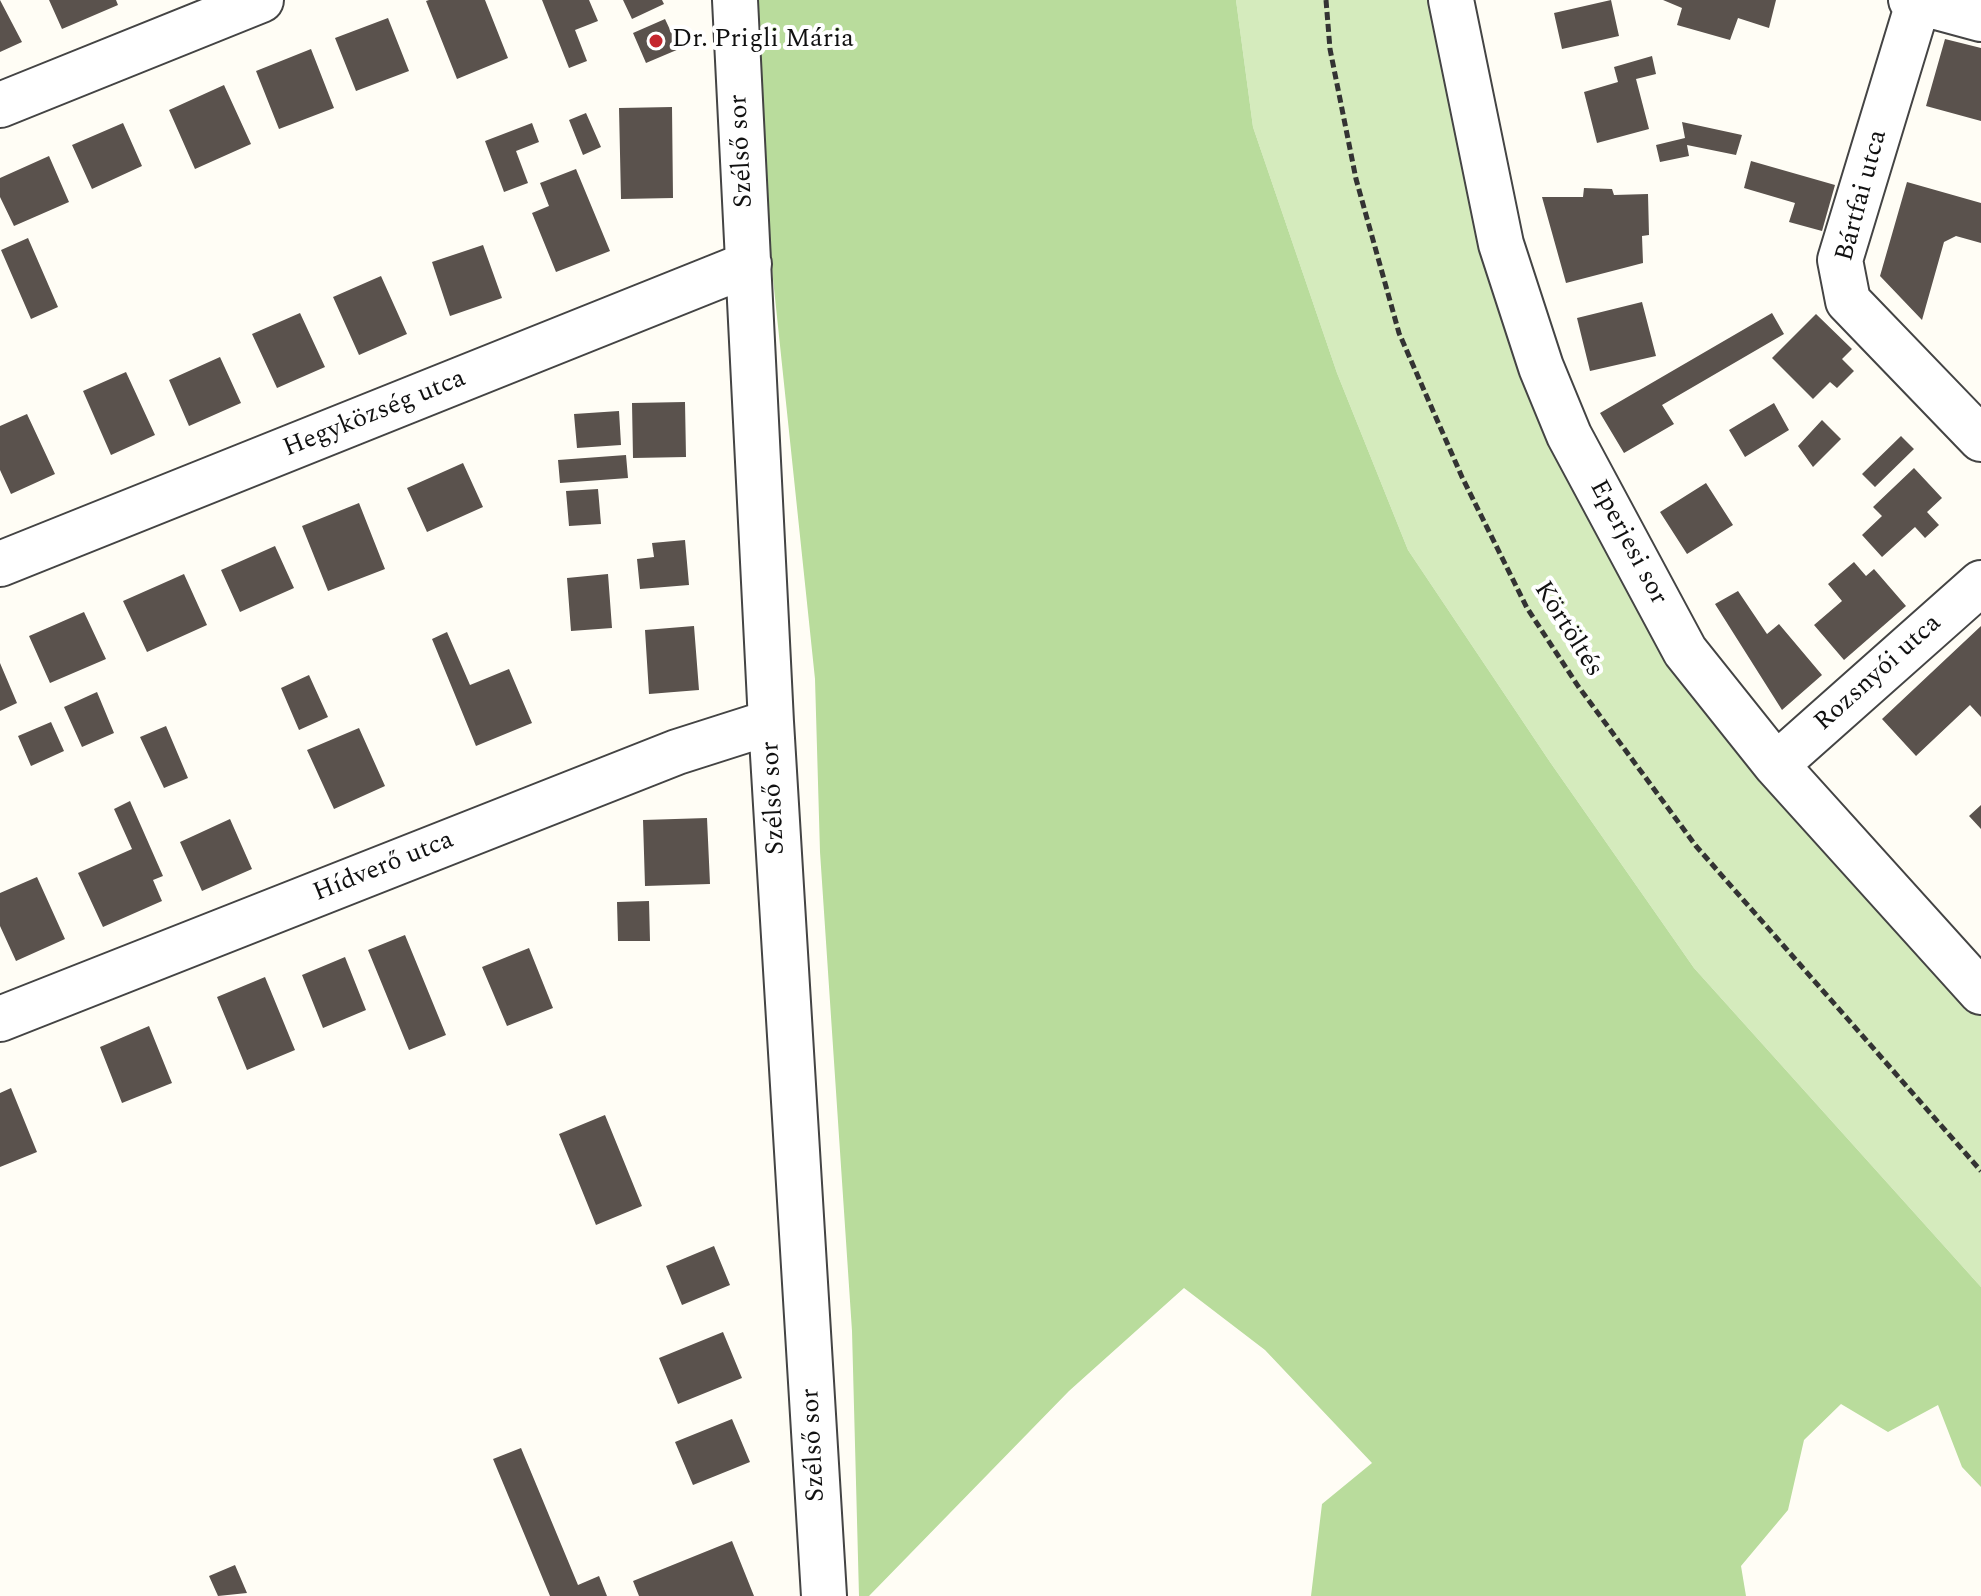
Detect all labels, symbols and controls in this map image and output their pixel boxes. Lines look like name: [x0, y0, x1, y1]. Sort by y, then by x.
place label: Dr. Prigli Mária: [672, 25, 854, 57]
marker: Dr. Prigli Mária: [647, 32, 665, 50]
street label: Szélső sor: [724, 93, 762, 209]
street label: Bártfai utca: [1831, 127, 1895, 265]
street label: Hegyközség utca: [279, 364, 471, 466]
street label: Eperjesi sor: [1581, 475, 1673, 611]
street label: Körtöltés: [1526, 577, 1608, 683]
street label: Rozsnyói utca: [1809, 609, 1949, 739]
street label: Szélső sor: [756, 740, 794, 856]
street label: Hídverő utca: [309, 826, 459, 910]
street label: Szélső sor: [796, 1387, 834, 1503]

